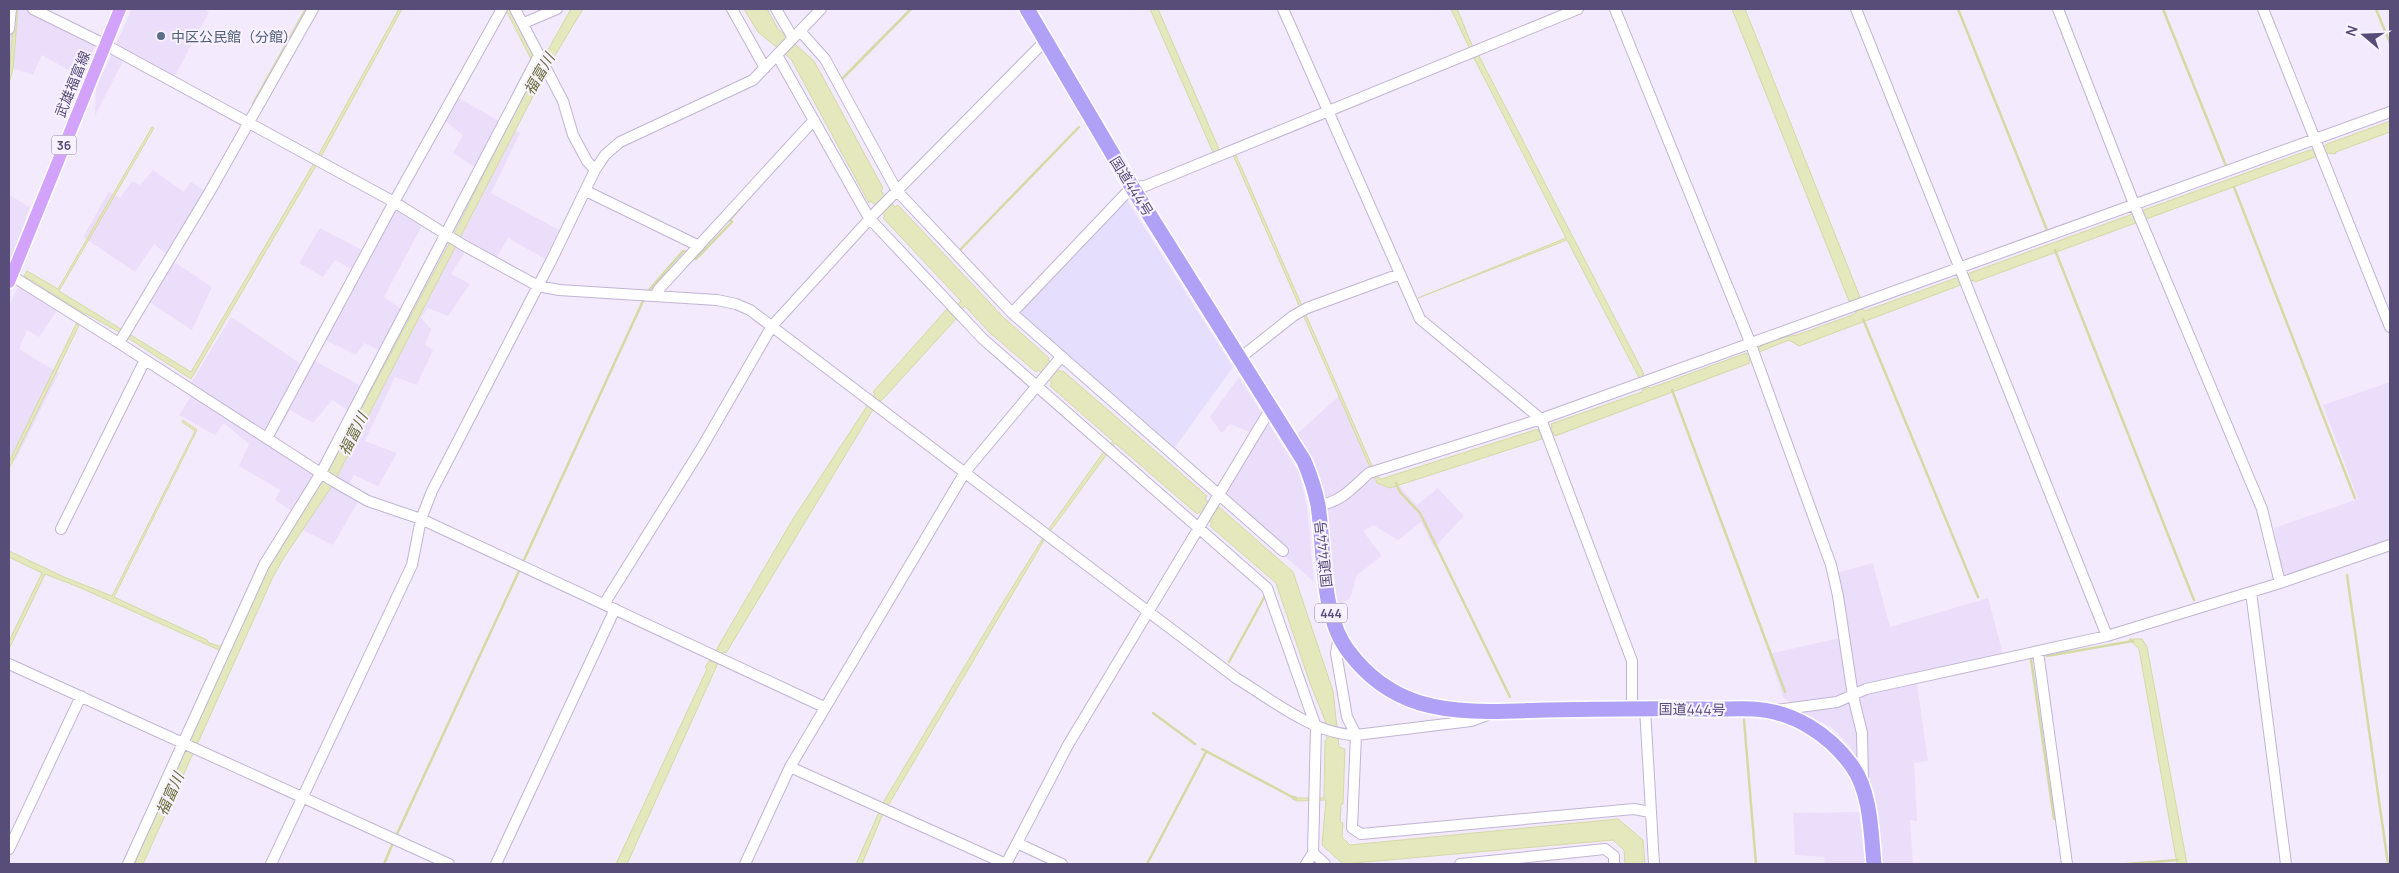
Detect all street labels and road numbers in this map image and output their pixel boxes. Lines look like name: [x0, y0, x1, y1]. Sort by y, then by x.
street label: 武雄福富線: [50, 48, 94, 120]
road number: 36: [52, 136, 76, 154]
street label: 国道444号: [1106, 153, 1158, 219]
street label: 国道444号: [1310, 520, 1336, 588]
road number: 444: [1315, 604, 1347, 622]
street label: 国道444号: [1658, 699, 1726, 719]

